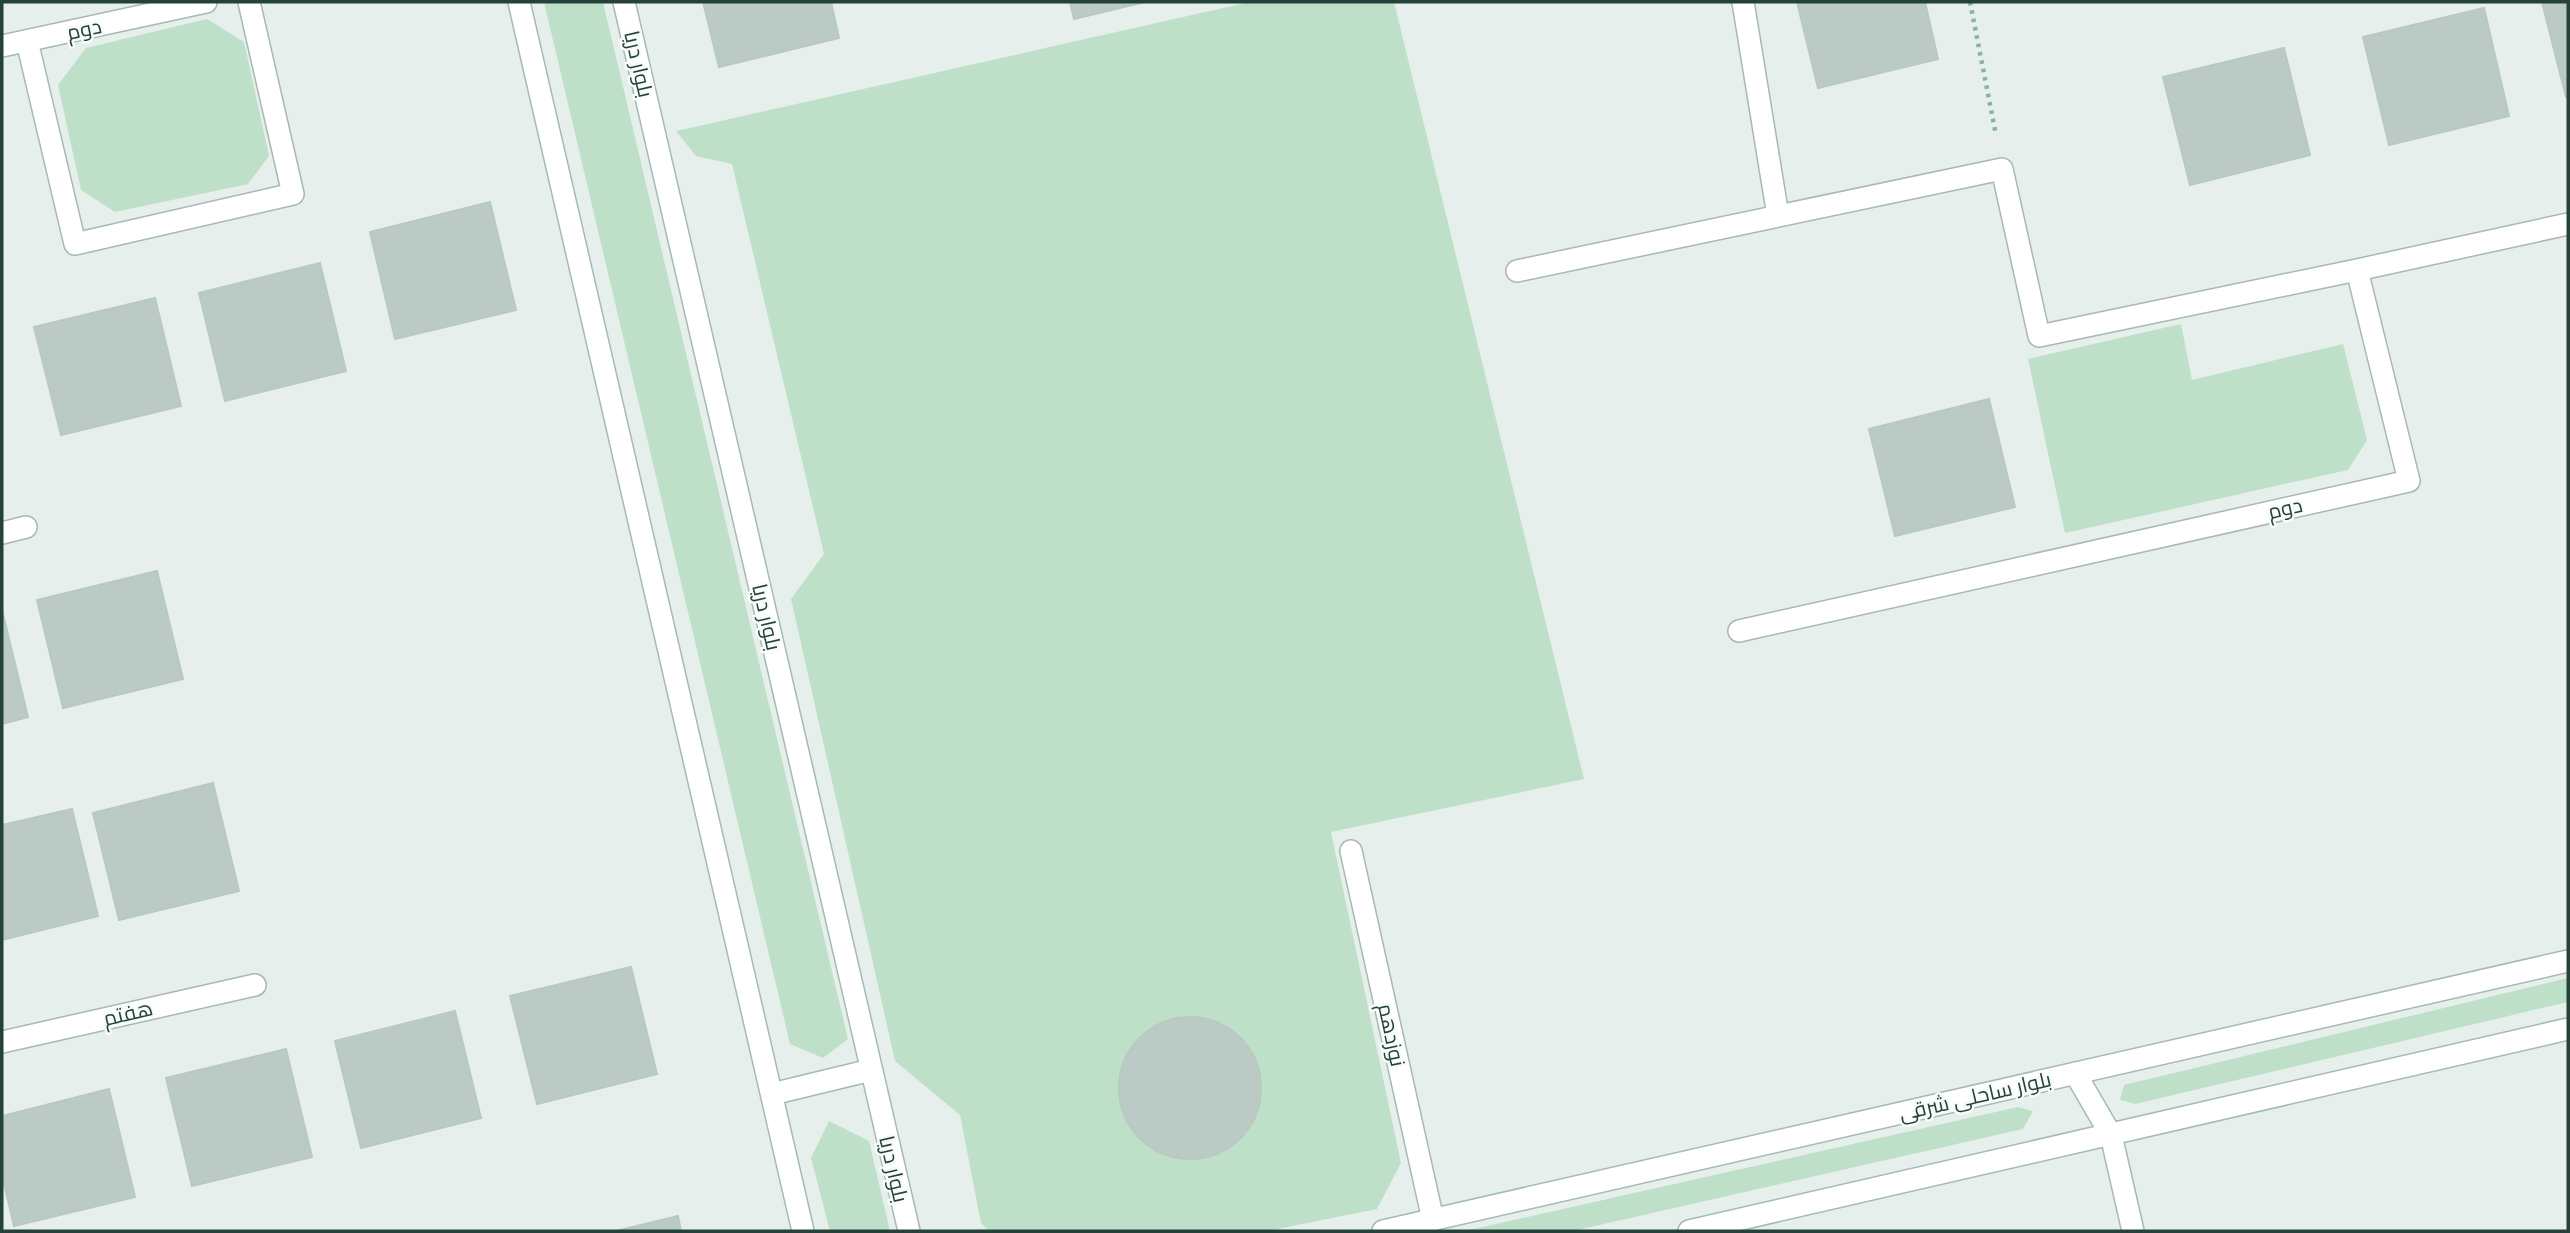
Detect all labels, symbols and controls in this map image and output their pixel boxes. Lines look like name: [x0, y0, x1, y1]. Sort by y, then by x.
street label: دوم: [64, 13, 104, 47]
street label: بلوار دریا: [619, 28, 659, 100]
street label: دوم: [2265, 492, 2305, 526]
street label: بلوار دریا: [747, 581, 787, 653]
street label: هفتم: [101, 995, 156, 1033]
street label: نوزدهم: [1371, 1001, 1411, 1069]
street label: بلوار ساحلی شرقی: [1896, 1066, 2054, 1127]
street label: بلوار دریا: [874, 1133, 914, 1205]

